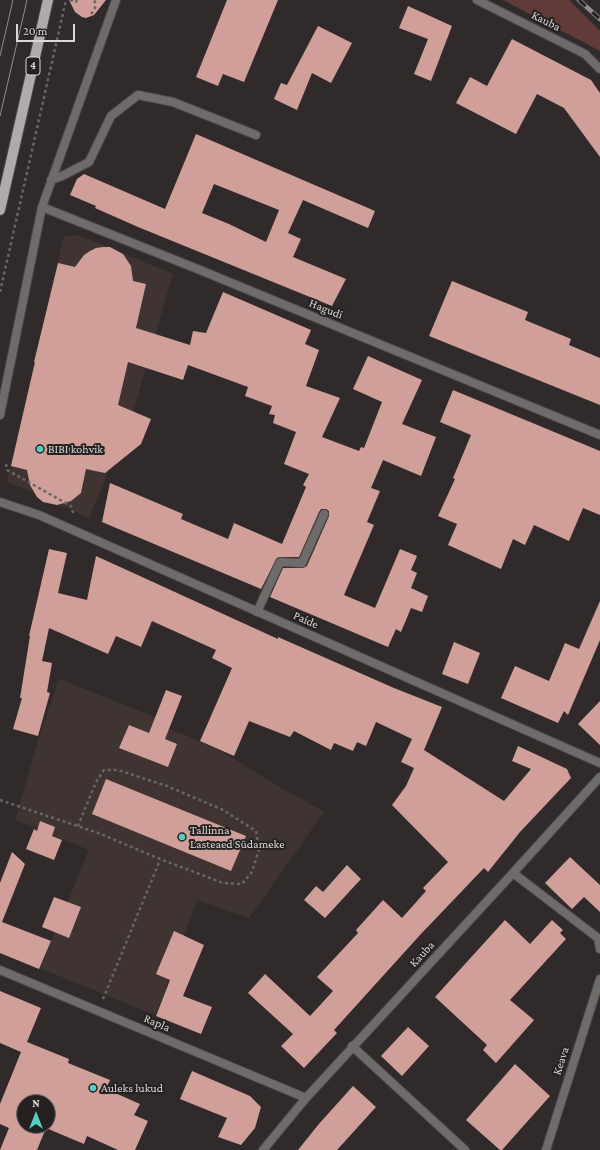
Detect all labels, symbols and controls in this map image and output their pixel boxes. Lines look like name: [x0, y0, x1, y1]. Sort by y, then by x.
street label: Kauba: [529, 8, 563, 34]
scale bar: [18, 16, 77, 42]
text: 20 m: [23, 24, 47, 38]
road number: 4: [26, 57, 40, 75]
street label: Hagudi: [307, 296, 345, 322]
place label: BIBI kohvik: [48, 442, 103, 456]
marker: BIBI kohvik: [35, 444, 45, 454]
street label: Paide: [291, 608, 321, 632]
place label: Tallinna Lasteaed Südameke: [190, 823, 284, 851]
marker: Tallinna Lasteaed Südameke: [177, 832, 187, 842]
street label: Kauba: [406, 938, 438, 970]
street label: Rapla: [142, 1011, 172, 1035]
street label: Keava: [550, 1045, 572, 1077]
place label: Auleks lukud: [101, 1081, 163, 1095]
marker: Auleks lukud: [88, 1083, 98, 1093]
north arrow: [16, 1094, 56, 1134]
text: N: [32, 1097, 40, 1109]

